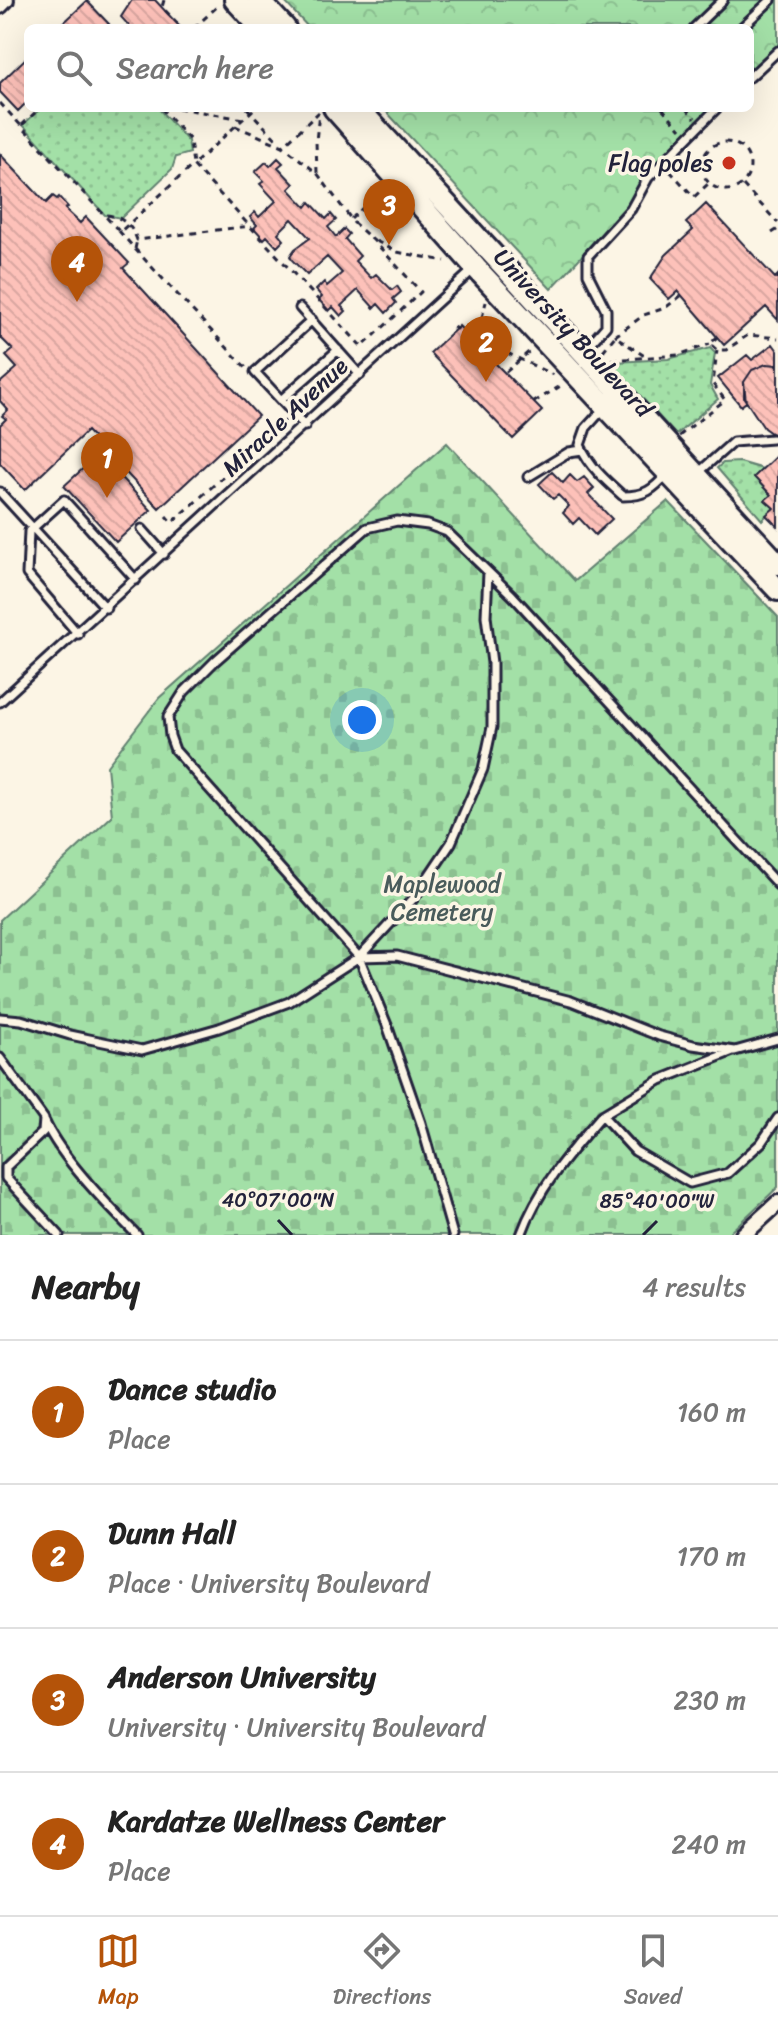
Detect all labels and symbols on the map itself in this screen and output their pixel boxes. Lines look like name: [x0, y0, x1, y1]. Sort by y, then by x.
place label: Flag poles: [608, 142, 713, 184]
marker: Flag poles: [720, 154, 738, 172]
pin: 3: [363, 179, 415, 245]
pin: 4: [51, 236, 103, 302]
street label: University Boulevard: [483, 238, 665, 429]
pin: 2: [460, 316, 512, 382]
street label: Miracle Avenue: [212, 346, 359, 487]
pin: 1: [81, 432, 133, 498]
your location: [342, 700, 382, 740]
park label: Maplewood Cemetery: [384, 863, 503, 933]
text: 40°07'00"N: [222, 1183, 334, 1218]
text: 85°40'00"W: [600, 1184, 715, 1219]

